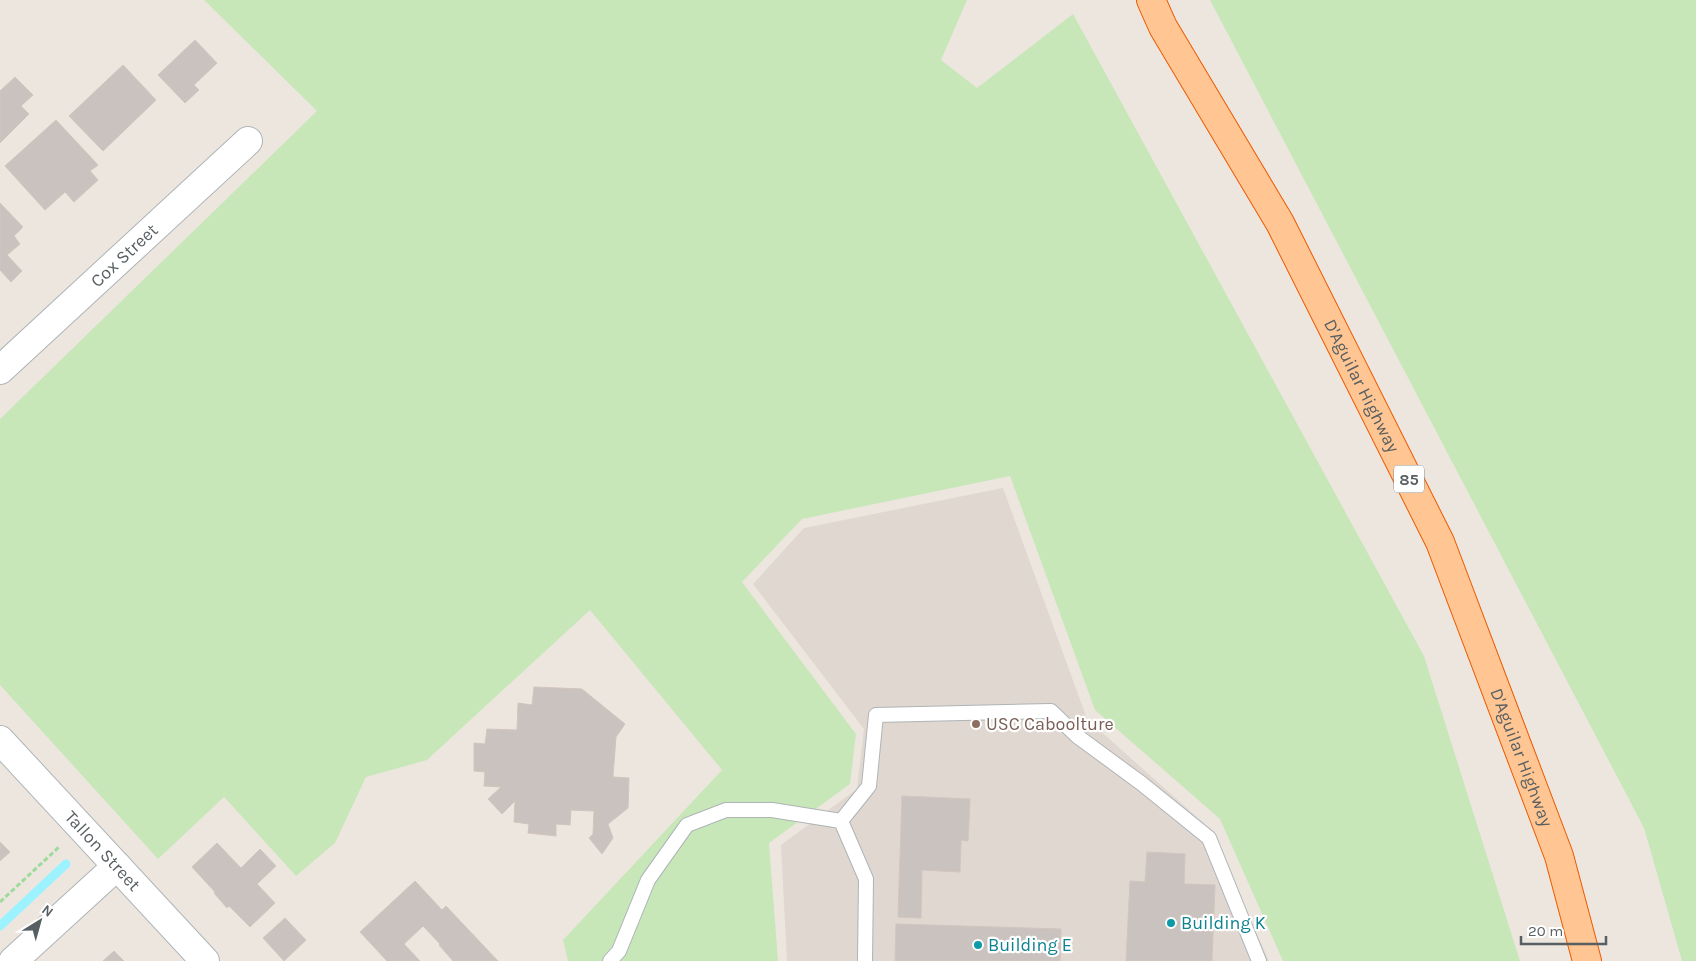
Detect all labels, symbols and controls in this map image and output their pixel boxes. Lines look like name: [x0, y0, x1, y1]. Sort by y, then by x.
street label: Cox Street: [86, 219, 163, 292]
street label: D'Aguilar Highway: [1319, 315, 1405, 457]
road number: 85: [1394, 466, 1424, 492]
street label: D'Aguilar Highway: [1485, 685, 1558, 830]
place label: USC Caboolture: [986, 713, 1114, 735]
marker: USC Caboolture: [970, 718, 982, 730]
street label: Tallon Street: [60, 806, 146, 896]
north arrow: [15, 896, 65, 946]
text: N: [38, 901, 57, 921]
place label: Building K: [1181, 912, 1266, 934]
scale bar: [1521, 914, 1606, 946]
marker: Building K: [1165, 917, 1177, 929]
text: 20 m: [1528, 922, 1563, 940]
place label: Building E: [988, 934, 1072, 956]
marker: Building E: [972, 939, 984, 951]

